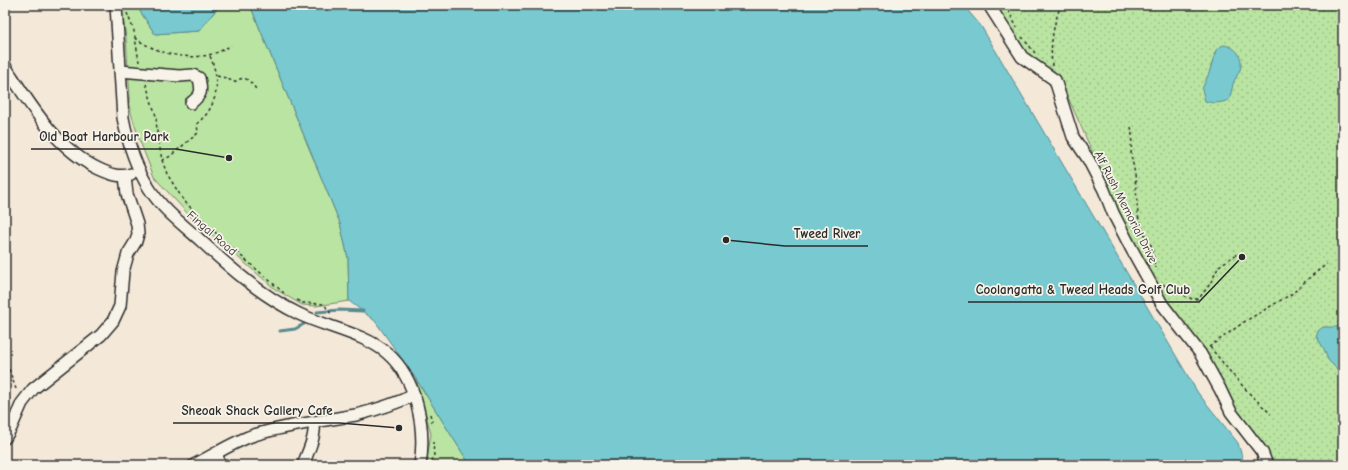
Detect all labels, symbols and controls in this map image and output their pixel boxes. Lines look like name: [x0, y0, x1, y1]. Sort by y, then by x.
callout: Old Boat Harbour Park: [31, 124, 176, 149]
text: Old Boat Harbour Park: [39, 129, 169, 144]
street label: Alf Rush Memorial Drive: [1092, 149, 1160, 265]
street label: Fingal Road: [184, 208, 240, 258]
callout: Tweed River: [785, 221, 868, 246]
text: Tweed River: [794, 226, 861, 241]
callout: Coolangatta & Tweed Heads Golf Club: [968, 277, 1199, 302]
text: Coolangatta & Tweed Heads Golf Club: [976, 282, 1190, 297]
callout: Sheoak Shack Gallery Cafe: [173, 398, 340, 423]
text: Sheoak Shack Gallery Cafe: [181, 403, 333, 418]

